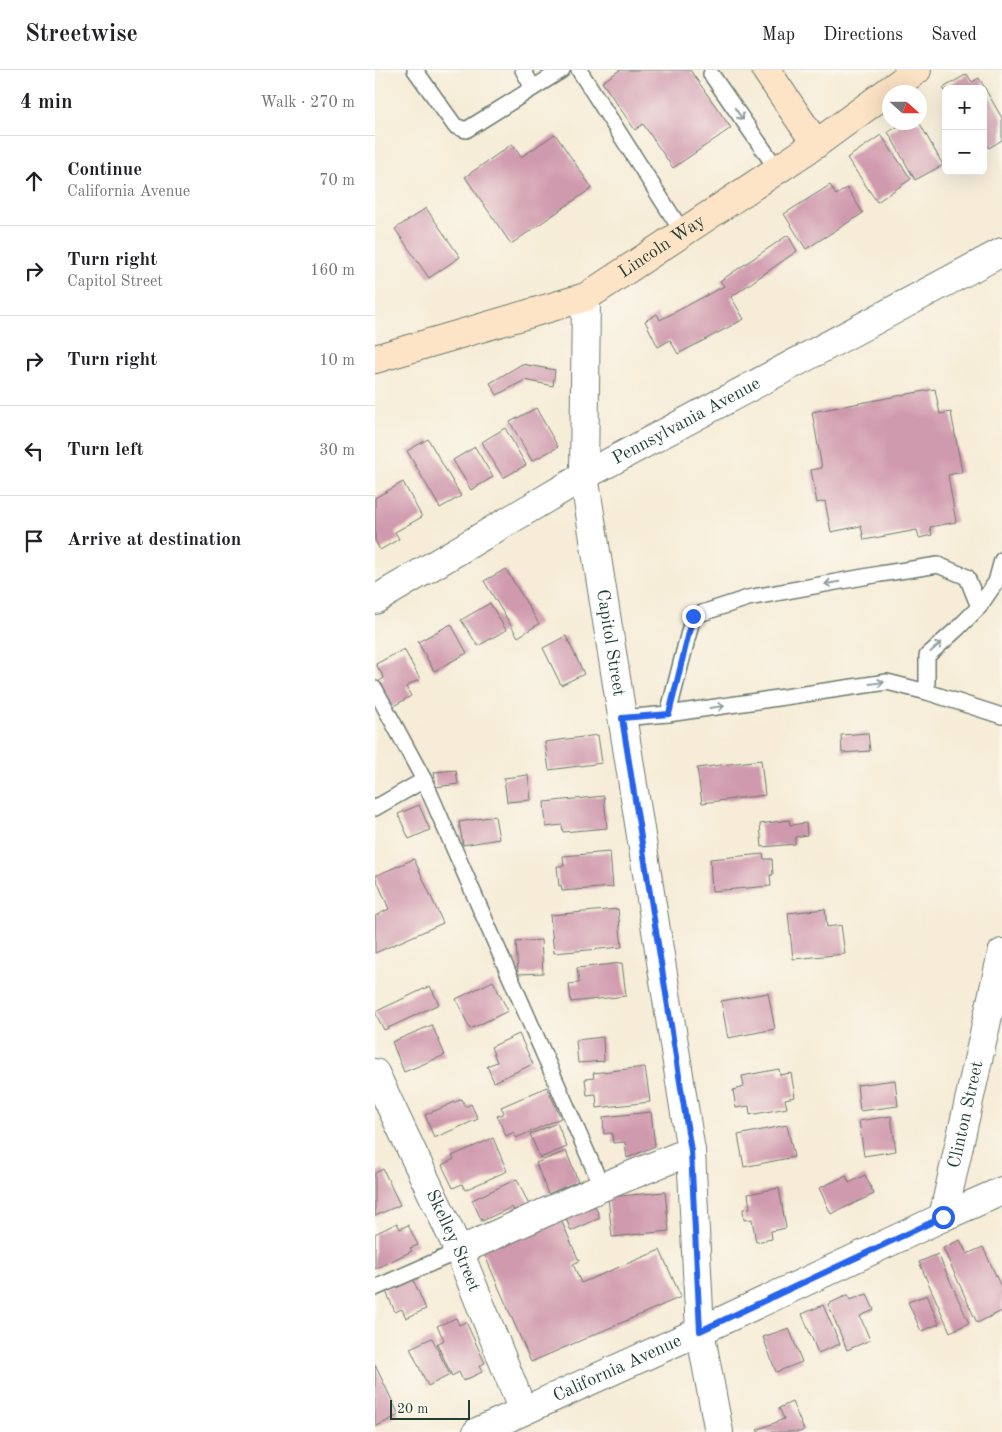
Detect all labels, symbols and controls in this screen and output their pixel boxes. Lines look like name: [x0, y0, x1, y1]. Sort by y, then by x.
text: Streetwise: [25, 23, 138, 47]
text: Map: [762, 26, 795, 44]
text: Directions: [823, 26, 903, 44]
text: Saved: [931, 26, 977, 44]
north arrow: [882, 85, 927, 130]
map controls: [942, 85, 987, 175]
button: +: [942, 85, 987, 130]
text: 4 min: [20, 92, 73, 113]
text: Walk · 270 m: [260, 95, 355, 111]
one-way arrow: [734, 107, 744, 121]
button: −: [942, 130, 987, 175]
text: Continue: [67, 161, 142, 180]
icon: ahead: [20, 167, 48, 195]
text: 70 m: [319, 173, 355, 189]
text: California Avenue: [67, 184, 190, 200]
street label: Lincoln Way: [616, 211, 708, 281]
text: Turn right: [67, 251, 157, 270]
icon: right: [20, 257, 48, 285]
text: 160 m: [310, 263, 355, 279]
text: Capitol Street: [67, 274, 163, 290]
icon: right: [20, 347, 48, 375]
text: Turn right: [67, 351, 157, 370]
text: 10 m: [319, 353, 355, 369]
street label: Pennsylvania Avenue: [609, 374, 763, 468]
icon: left: [20, 437, 48, 465]
text: Turn left: [67, 441, 144, 460]
text: 30 m: [319, 443, 355, 459]
icon: arrive: [20, 527, 48, 555]
text: Arrive at destination: [67, 531, 241, 550]
one-way arrow: [824, 578, 840, 588]
street label: Capitol Street: [593, 588, 628, 698]
route end: [682, 605, 705, 628]
one-way arrow: [930, 642, 943, 653]
one-way arrow: [869, 678, 885, 688]
one-way arrow: [708, 702, 724, 712]
street label: Clinton Street: [945, 1059, 987, 1170]
street label: Skelley Street: [423, 1187, 483, 1294]
route start: [932, 1206, 955, 1229]
street label: California Avenue: [550, 1332, 684, 1405]
scale bar: [390, 1397, 470, 1420]
text: 20 m: [397, 1402, 428, 1416]

